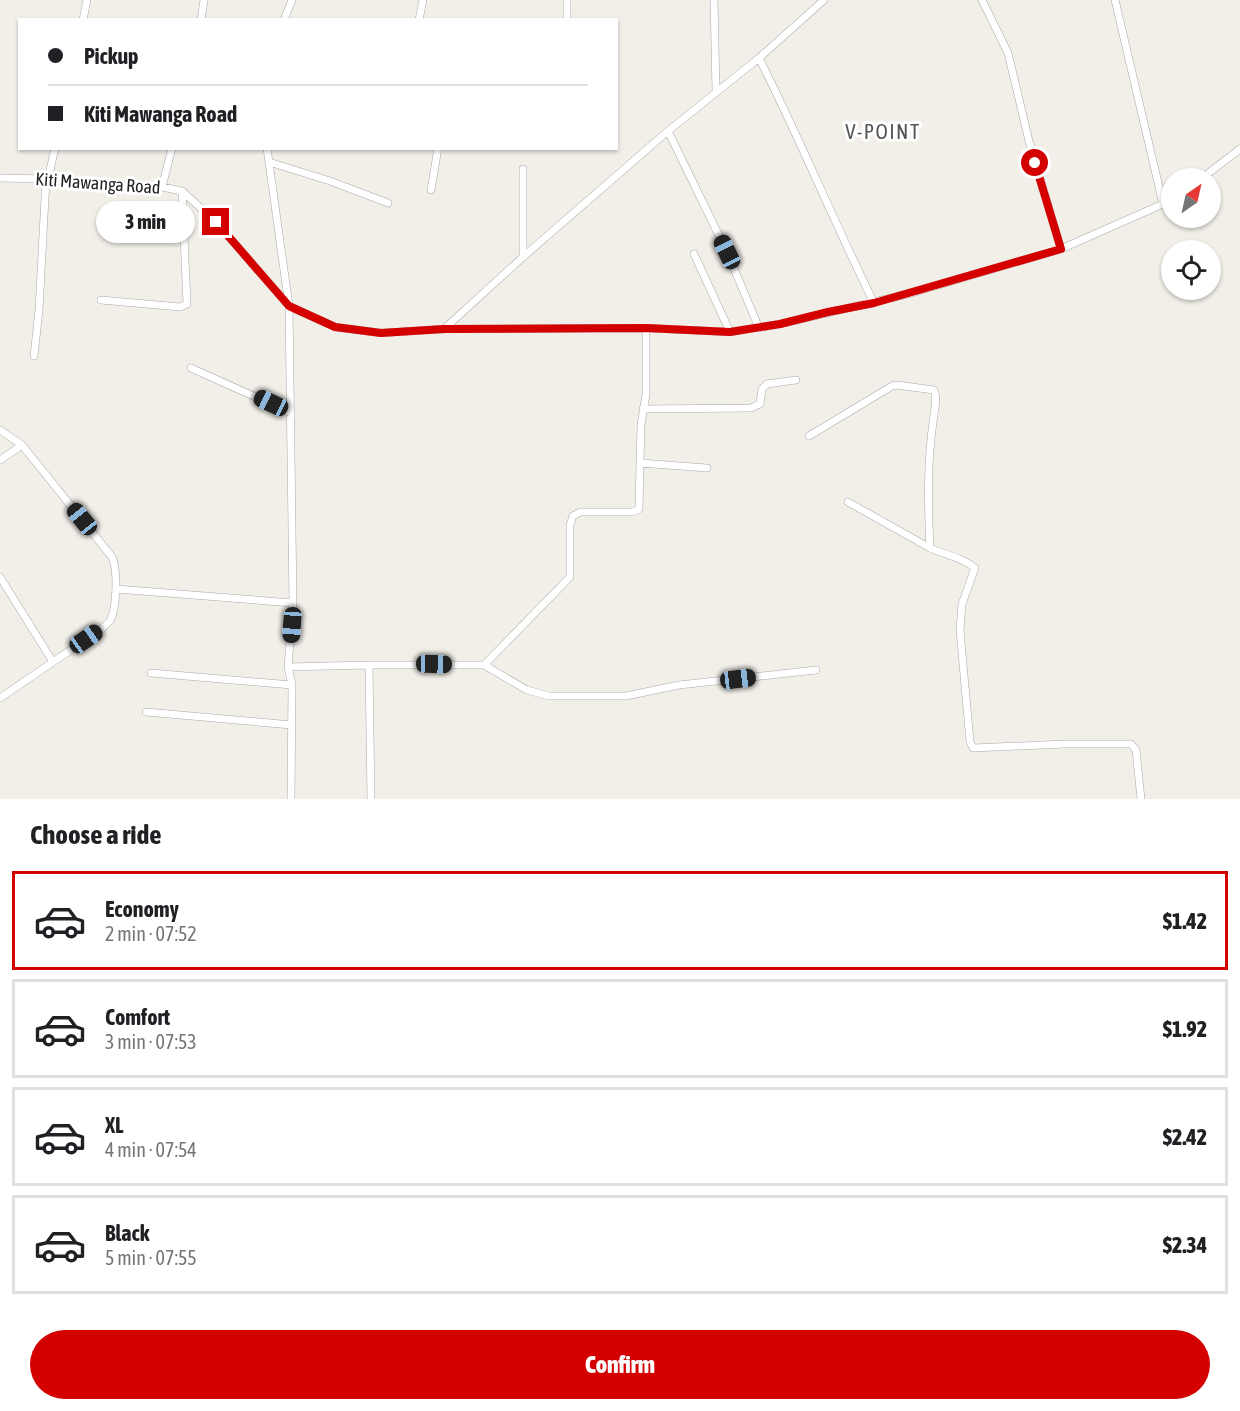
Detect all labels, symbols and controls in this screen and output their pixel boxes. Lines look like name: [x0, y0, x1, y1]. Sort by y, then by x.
text: Pickup: [84, 43, 139, 69]
text: Kiti Mawanga Road: [84, 101, 237, 127]
district label: V-POINT: [845, 119, 921, 143]
route start: [1021, 149, 1048, 176]
street label: Kiti Mawanga Road: [35, 168, 161, 198]
north arrow: [1161, 168, 1221, 228]
map controls: [1161, 168, 1221, 300]
callout: 3 min: [96, 201, 195, 243]
route end: [202, 208, 229, 235]
text: 3 min: [125, 210, 166, 233]
car: [711, 232, 743, 272]
button: locate: [1161, 240, 1221, 300]
car: [251, 387, 291, 419]
car: [64, 499, 100, 539]
car: [282, 606, 302, 644]
car: [66, 621, 106, 657]
car: [416, 655, 452, 673]
car: [719, 668, 757, 690]
text: Choose a ride: [30, 819, 162, 850]
icon: car: [33, 894, 87, 948]
text: Economy: [105, 896, 179, 922]
text: $1.42: [1163, 908, 1207, 934]
text: 2 min · 07:52: [105, 922, 197, 945]
icon: car: [33, 1002, 87, 1056]
text: Comfort: [105, 1004, 170, 1030]
text: $1.92: [1163, 1016, 1207, 1042]
text: 3 min · 07:53: [105, 1030, 197, 1053]
icon: car: [33, 1110, 87, 1164]
text: XL: [105, 1112, 123, 1138]
text: $2.42: [1163, 1124, 1207, 1150]
text: 4 min · 07:54: [105, 1138, 197, 1161]
icon: car: [33, 1218, 87, 1272]
text: Black: [105, 1220, 149, 1246]
text: $2.34: [1163, 1232, 1207, 1258]
text: 5 min · 07:55: [105, 1246, 197, 1269]
button: Confirm: [30, 1330, 1210, 1399]

